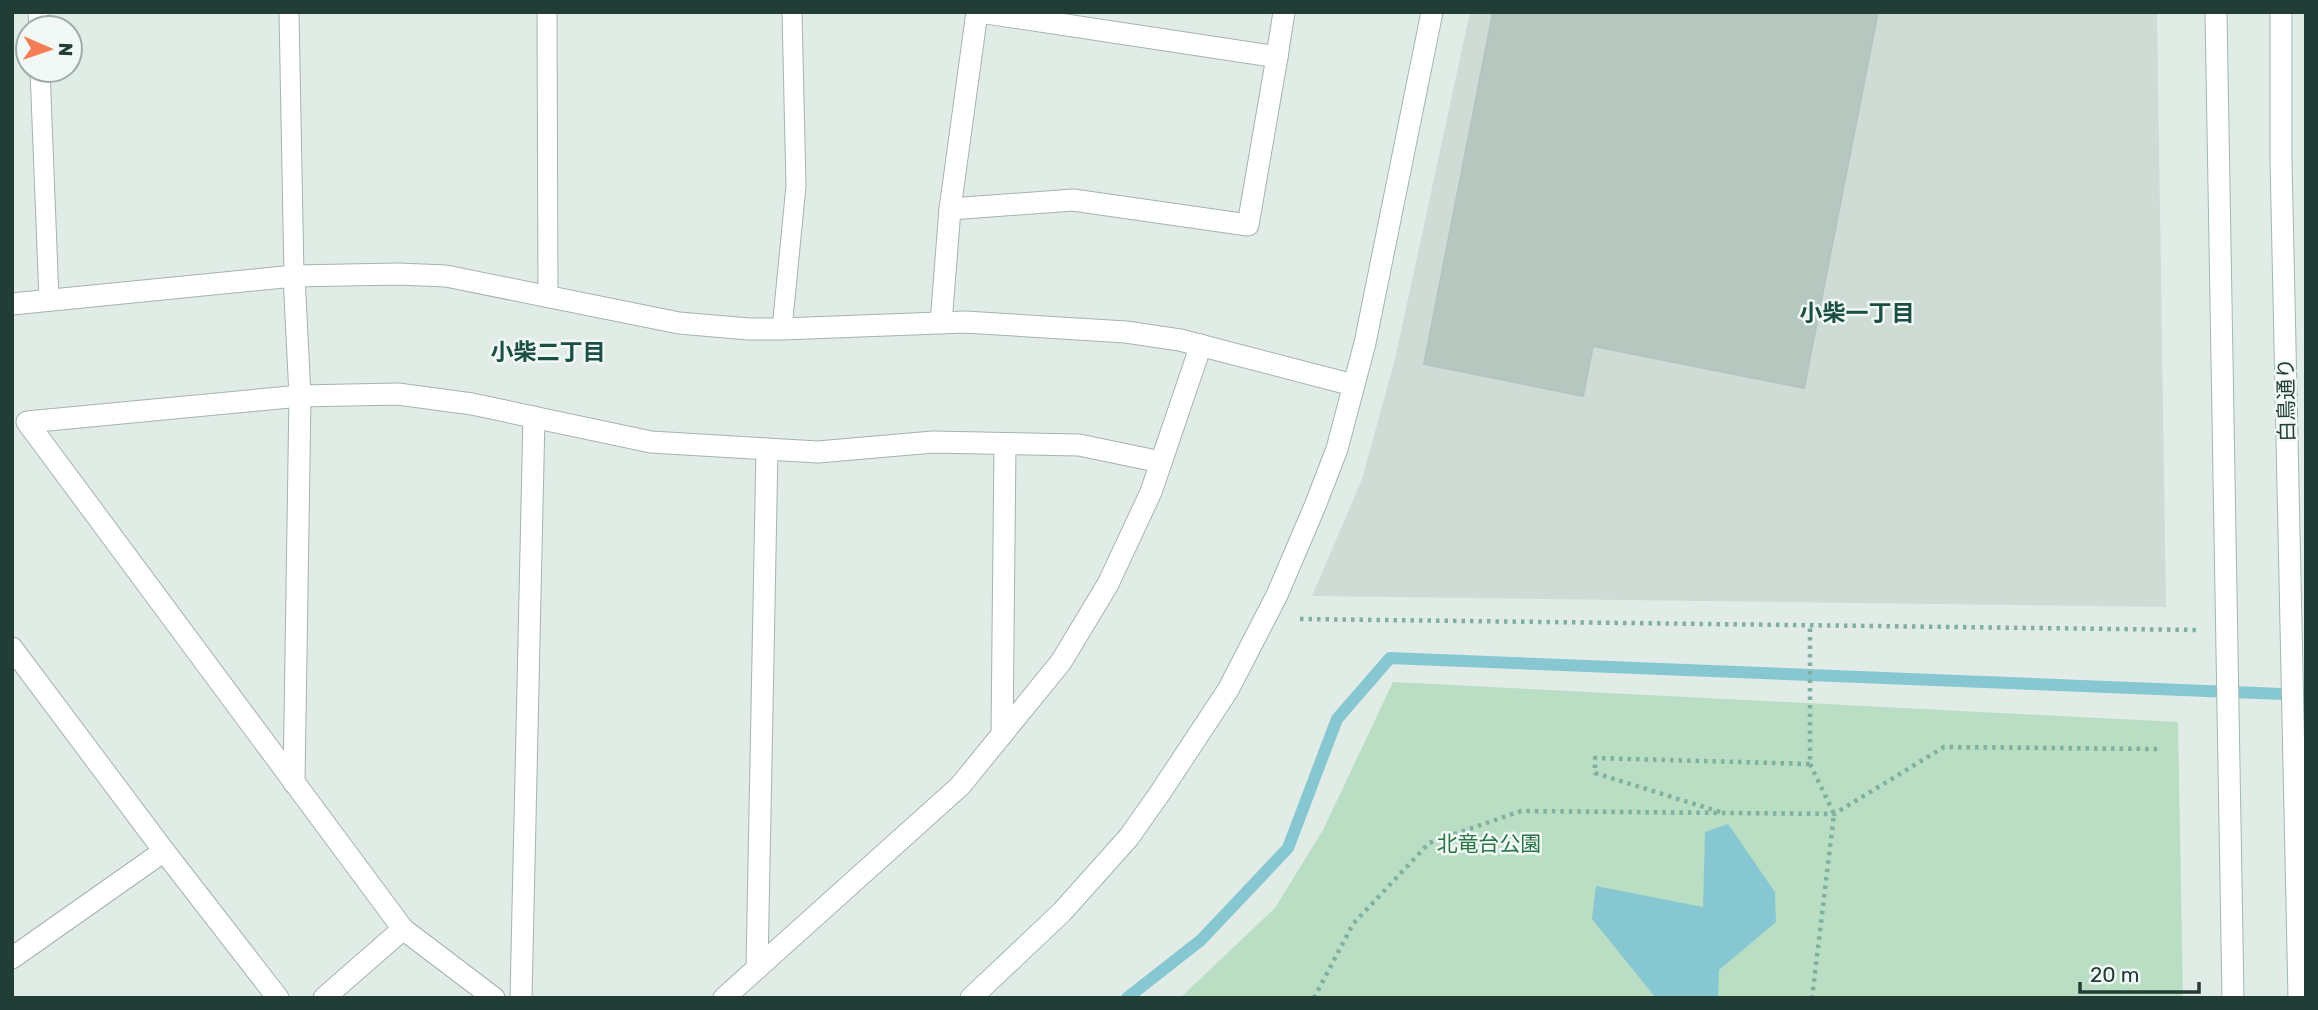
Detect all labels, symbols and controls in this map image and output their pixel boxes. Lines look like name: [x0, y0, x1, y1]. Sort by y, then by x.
north arrow: [14, 14, 84, 84]
text: N: [54, 42, 77, 57]
district label: 小柴一丁目: [1800, 299, 1915, 327]
district label: 小柴二丁目: [491, 338, 606, 366]
street label: 白鳥通り: [2273, 358, 2299, 442]
park label: 北竜台公園: [1437, 831, 1542, 856]
scale bar: [2080, 950, 2199, 994]
text: 20 m: [2090, 962, 2139, 987]

